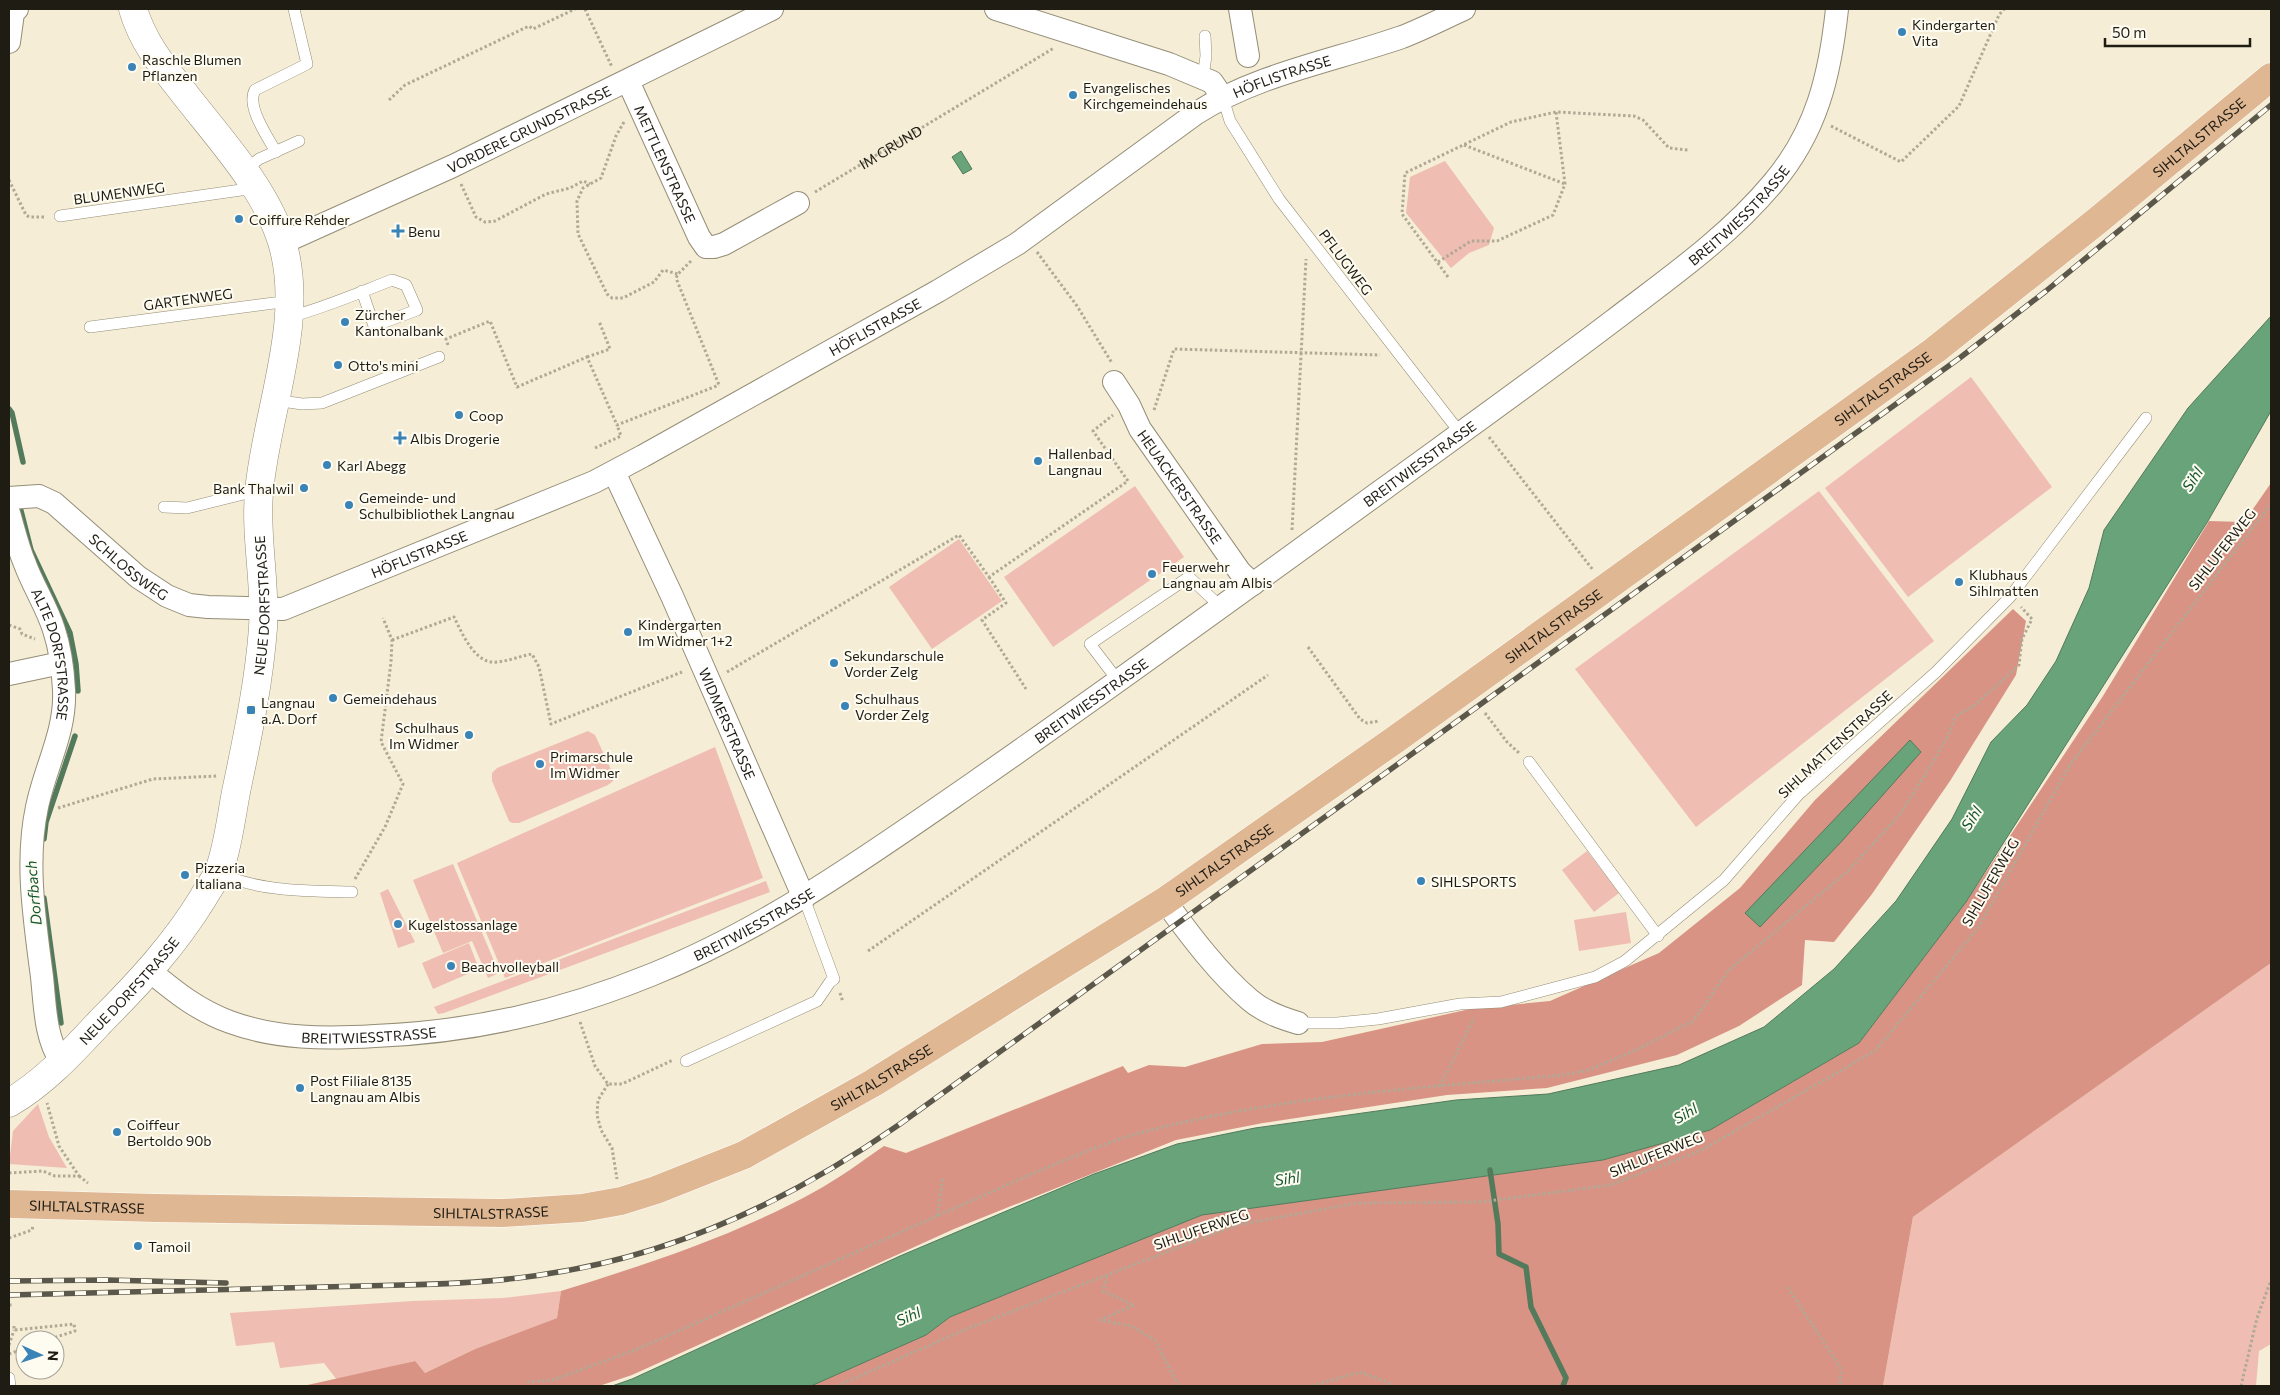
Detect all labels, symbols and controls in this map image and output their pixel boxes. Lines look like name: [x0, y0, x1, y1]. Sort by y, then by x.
scale bar: [2105, 15, 2250, 47]
place label: Kindergarten Vita: [1912, 16, 1996, 49]
text: 50 m: [2112, 23, 2146, 41]
marker: Kindergarten Vita: [1896, 26, 1908, 38]
place label: Raschle Blumen Pflanzen: [142, 51, 242, 84]
street label: HÖFLISTRASSE: [1230, 51, 1333, 101]
marker: Raschle Blumen Pflanzen: [126, 61, 138, 73]
place label: Evangelisches Kirchgemeindehaus: [1083, 79, 1207, 112]
street label: VORDERE GRUNDSTRASSE: [444, 81, 614, 176]
marker: Evangelisches Kirchgemeindehaus: [1067, 89, 1079, 101]
street label: SIHLTALSTRASSE: [2149, 93, 2249, 180]
street label: METTLENSTRASSE: [632, 102, 700, 225]
street label: IM GRUND: [856, 121, 925, 172]
street label: BREITWIESSTRASSE: [1685, 162, 1793, 269]
street label: BLUMENWEG: [72, 178, 166, 208]
place label: Coiffure Rehder: [249, 211, 350, 228]
marker: Coiffure Rehder: [233, 213, 245, 225]
place label: Benu: [408, 223, 440, 240]
marker: Benu: [392, 225, 404, 237]
street label: PFLUGWEG: [1316, 226, 1376, 298]
street label: GARTENWEG: [142, 284, 234, 314]
street label: HÖFLISTRASSE: [826, 294, 924, 359]
place label: Zürcher Kantonalbank: [355, 306, 444, 339]
marker: Zürcher Kantonalbank: [339, 316, 351, 328]
street label: SIHLTALSTRASSE: [1831, 347, 1934, 429]
place label: Otto's mini: [348, 357, 419, 374]
marker: Otto's mini: [332, 359, 344, 371]
place label: Coop: [469, 407, 504, 424]
marker: Coop: [453, 409, 465, 421]
street label: BREITWIESSTRASSE: [1359, 417, 1479, 510]
street label: HEUACKERSTRASSE: [1134, 426, 1226, 547]
place label: Albis Drogerie: [410, 430, 500, 447]
marker: Albis Drogerie: [394, 432, 406, 444]
place label: Hallenbad Langnau: [1048, 445, 1112, 478]
marker: Hallenbad Langnau: [1032, 455, 1044, 467]
place label: Karl Abegg: [337, 457, 406, 474]
marker: Karl Abegg: [321, 459, 333, 471]
water label: Sihl: [2178, 463, 2207, 494]
place label: Bank Thalwil: [213, 480, 294, 497]
marker: Bank Thalwil: [298, 482, 310, 494]
place label: Gemeinde- und Schulbibliothek Langnau: [359, 489, 515, 522]
marker: Gemeinde- und Schulbibliothek Langnau: [343, 499, 355, 511]
street label: SIHLUFERWEG: [2185, 505, 2259, 593]
street label: HÖFLISTRASSE: [368, 526, 470, 581]
street label: SCHLOSSWEG: [86, 530, 172, 603]
street label: NEUE DORFSTRASSE: [249, 535, 272, 676]
place label: Feuerwehr Langnau am Albis: [1162, 558, 1272, 591]
place label: Klubhaus Sihlmatten: [1969, 566, 2039, 599]
marker: Feuerwehr Langnau am Albis: [1146, 568, 1158, 580]
marker: Klubhaus Sihlmatten: [1953, 576, 1965, 588]
street label: ALTE DORFSTRASSE: [28, 585, 73, 722]
street label: SIHLTALSTRASSE: [1501, 585, 1605, 666]
place label: Kindergarten Im Widmer 1+2: [638, 616, 733, 649]
marker: Kindergarten Im Widmer 1+2: [622, 626, 634, 638]
place label: Sekundarschule Vorder Zelg: [844, 647, 944, 680]
street label: BREITWIESSTRASSE: [1031, 654, 1151, 746]
marker: Sekundarschule Vorder Zelg: [828, 657, 840, 669]
street label: WIDMERSTRASSE: [696, 665, 760, 782]
street label: SIHLMATTENSTRASSE: [1774, 687, 1896, 801]
place label: Gemeindehaus: [343, 690, 437, 707]
place label: Schulhaus Vorder Zelg: [855, 690, 929, 723]
marker: Gemeindehaus: [327, 692, 339, 704]
place label: Langnau a.A. Dorf: [261, 694, 318, 727]
marker: Schulhaus Vorder Zelg: [839, 700, 851, 712]
marker: Langnau a.A. Dorf: [245, 704, 257, 716]
place label: Schulhaus Im Widmer: [389, 719, 459, 752]
marker: Schulhaus Im Widmer: [463, 729, 475, 741]
place label: Primarschule Im Widmer: [550, 748, 633, 781]
marker: Primarschule Im Widmer: [534, 758, 546, 770]
water label: Sihl: [1957, 802, 1986, 833]
street label: SIHLTALSTRASSE: [1172, 820, 1276, 900]
street label: SIHLUFERWEG: [1958, 835, 2022, 929]
place label: Pizzeria Italiana: [195, 859, 245, 892]
water label: Dorfbach: [21, 860, 45, 926]
marker: Pizzeria Italiana: [179, 869, 191, 881]
place label: SIHLSPORTS: [1431, 873, 1516, 890]
marker: SIHLSPORTS: [1415, 875, 1427, 887]
street label: BREITWIESSTRASSE: [691, 884, 817, 964]
place label: Kugelstossanlage: [408, 916, 517, 933]
marker: Kugelstossanlage: [392, 918, 404, 930]
street label: NEUE DORFSTRASSE: [75, 933, 182, 1048]
place label: Beachvolleyball: [461, 958, 559, 975]
marker: Beachvolleyball: [445, 960, 457, 972]
street label: BREITWIESSTRASSE: [301, 1023, 437, 1046]
street label: SIHLTALSTRASSE: [827, 1040, 935, 1114]
place label: Post Filiale 8135 Langnau am Albis: [310, 1072, 420, 1105]
marker: Post Filiale 8135 Langnau am Albis: [294, 1082, 306, 1094]
water label: Sihl: [1670, 1098, 1701, 1127]
place label: Coiffeur Bertoldo 90b: [127, 1116, 212, 1149]
marker: Coiffeur Bertoldo 90b: [111, 1126, 123, 1138]
street label: SIHLUFERWEG: [1607, 1128, 1705, 1180]
water label: Sihl: [1273, 1167, 1302, 1189]
street label: SIHLTALSTRASSE: [29, 1196, 145, 1216]
street label: SIHLTALSTRASSE: [433, 1202, 549, 1222]
street label: SIHLUFERWEG: [1151, 1205, 1251, 1253]
place label: Tamoil: [148, 1238, 191, 1255]
marker: Tamoil: [132, 1240, 144, 1252]
water label: Sihl: [893, 1302, 924, 1329]
north arrow: [15, 1330, 65, 1380]
text: N: [45, 1350, 62, 1361]

